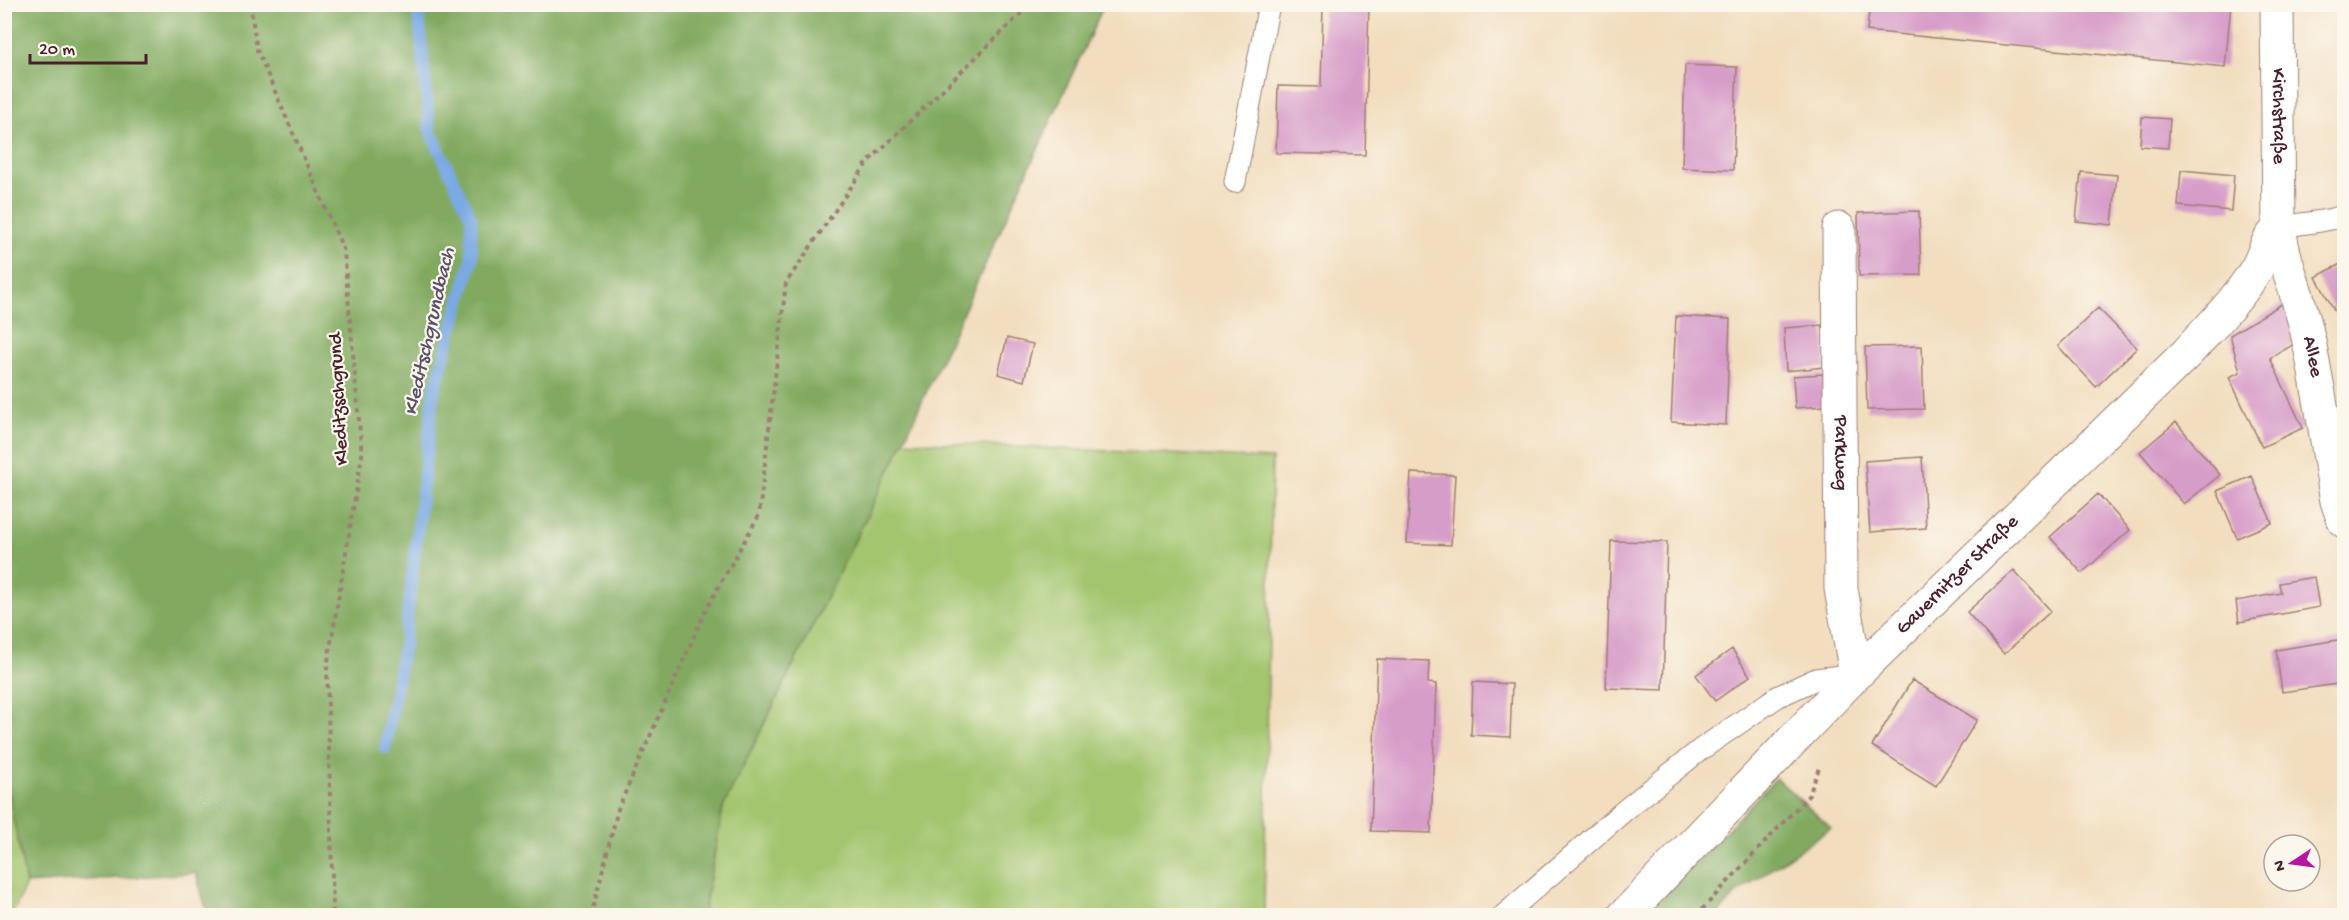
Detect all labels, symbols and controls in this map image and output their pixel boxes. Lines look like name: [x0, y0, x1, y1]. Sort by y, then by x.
scale bar: [30, 27, 146, 65]
text: 20 m: [39, 40, 75, 61]
street label: Kirchstraße: [2266, 68, 2290, 165]
water label: Kleditschgrundbach: [400, 245, 463, 418]
street label: Kleditzschgrund: [325, 330, 355, 466]
street label: Allee: [2297, 334, 2327, 380]
street label: Parkweg: [1829, 414, 1852, 491]
street label: Gauernitzer Straße: [1892, 510, 2024, 640]
north arrow: [2262, 833, 2322, 893]
text: N: [2270, 858, 2291, 873]

